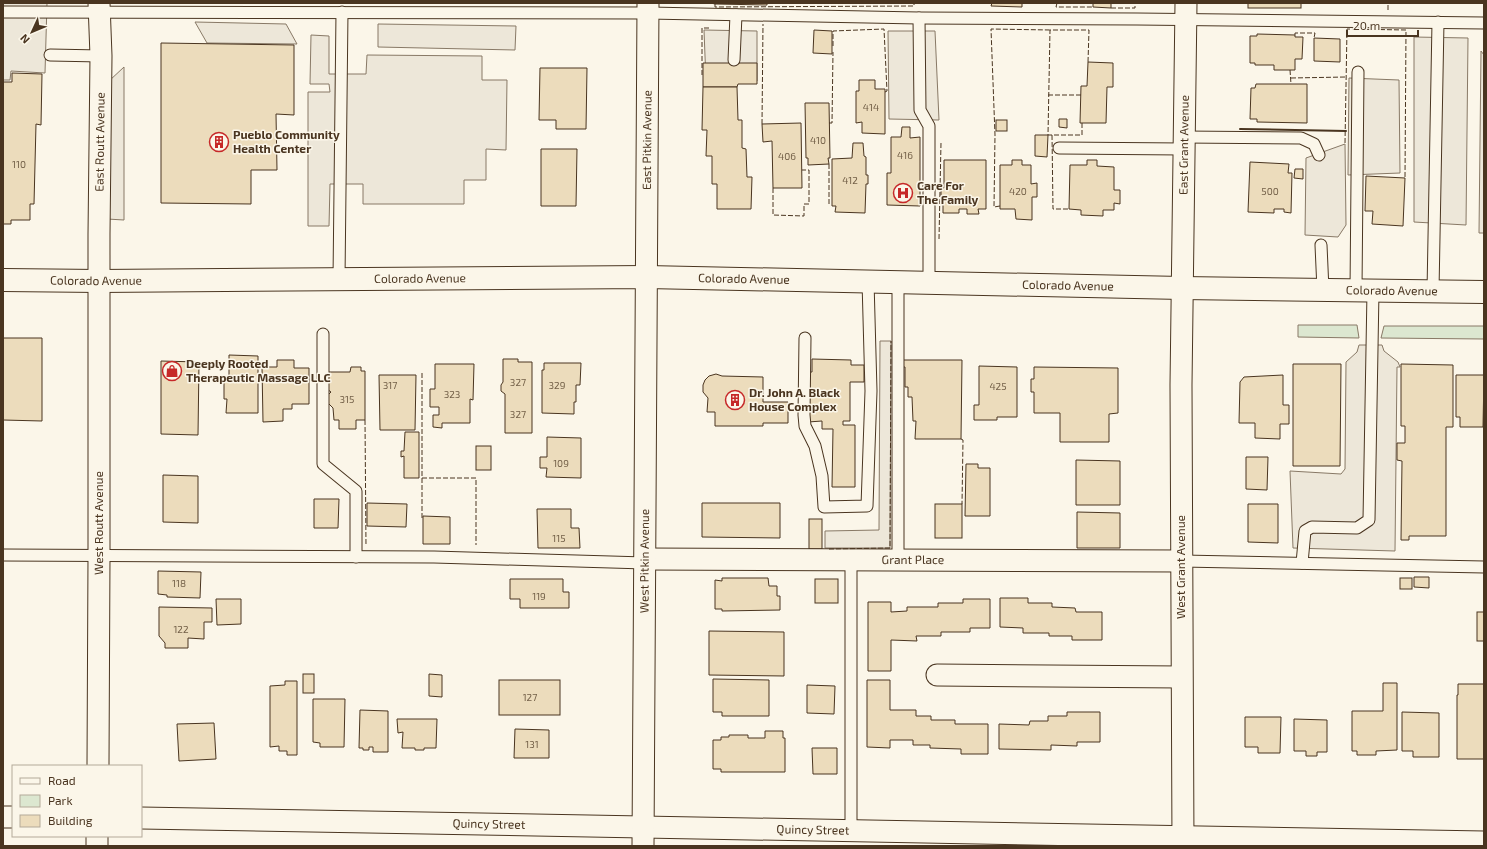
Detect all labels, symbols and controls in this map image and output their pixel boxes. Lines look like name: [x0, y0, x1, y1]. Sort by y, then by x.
north arrow: [12, 12, 52, 52]
scale bar: [1347, 12, 1418, 38]
text: 20 m: [1353, 18, 1380, 32]
text: N: [17, 32, 32, 47]
street label: East Pitkin Avenue: [639, 90, 653, 190]
street label: East Routt Avenue: [91, 92, 107, 192]
street label: East Grant Avenue: [1175, 95, 1191, 195]
house number: 414: [863, 101, 879, 113]
place label: Pueblo Community Health Center: [233, 127, 340, 155]
building icon: Pueblo Community Health Center: [208, 131, 230, 153]
house number: 410: [810, 134, 826, 146]
house number: 416: [897, 149, 913, 161]
house number: 406: [778, 150, 796, 162]
house number: 110: [12, 158, 26, 170]
house number: 412: [842, 174, 858, 186]
place label: Care For The Family: [917, 178, 979, 207]
hospital icon: Care For The Family: [892, 182, 914, 204]
house number: 420: [1009, 185, 1027, 197]
house number: 500: [1261, 185, 1279, 197]
street label: Colorado Avenue: [374, 270, 466, 285]
street label: Colorado Avenue: [698, 270, 790, 286]
street label: Colorado Avenue: [50, 272, 142, 287]
street label: Colorado Avenue: [1022, 277, 1114, 293]
street label: Colorado Avenue: [1346, 282, 1438, 297]
place label: Deeply Rooted Therapeutic Massage LLC: [186, 356, 331, 384]
shop icon: Deeply Rooted Therapeutic Massage LLC: [161, 360, 183, 382]
house number: 327: [510, 376, 526, 388]
house number: 317: [383, 379, 397, 391]
house number: 329: [549, 379, 566, 391]
house number: 425: [989, 380, 1007, 392]
place label: Dr. John A. Black House Complex: [749, 385, 840, 413]
house number: 323: [444, 388, 460, 400]
building icon: Dr. John A. Black House Complex: [724, 389, 746, 411]
house number: 315: [340, 393, 354, 405]
house number: 327: [510, 408, 526, 420]
house number: 109: [553, 457, 569, 469]
street label: West Routt Avenue: [91, 471, 105, 575]
street label: West Pitkin Avenue: [636, 509, 651, 613]
street label: West Grant Avenue: [1173, 515, 1187, 619]
house number: 115: [552, 532, 566, 544]
street label: Grant Place: [882, 552, 944, 566]
house number: 118: [172, 577, 186, 589]
house number: 119: [532, 590, 546, 602]
house number: 122: [173, 623, 189, 635]
house number: 127: [523, 691, 537, 703]
house number: 131: [525, 738, 539, 750]
legend: [12, 765, 142, 837]
text: Road: [48, 773, 76, 787]
text: Park: [48, 793, 73, 807]
text: Building: [48, 813, 93, 827]
street label: Quincy Street: [452, 816, 526, 831]
street label: Quincy Street: [776, 821, 850, 837]

